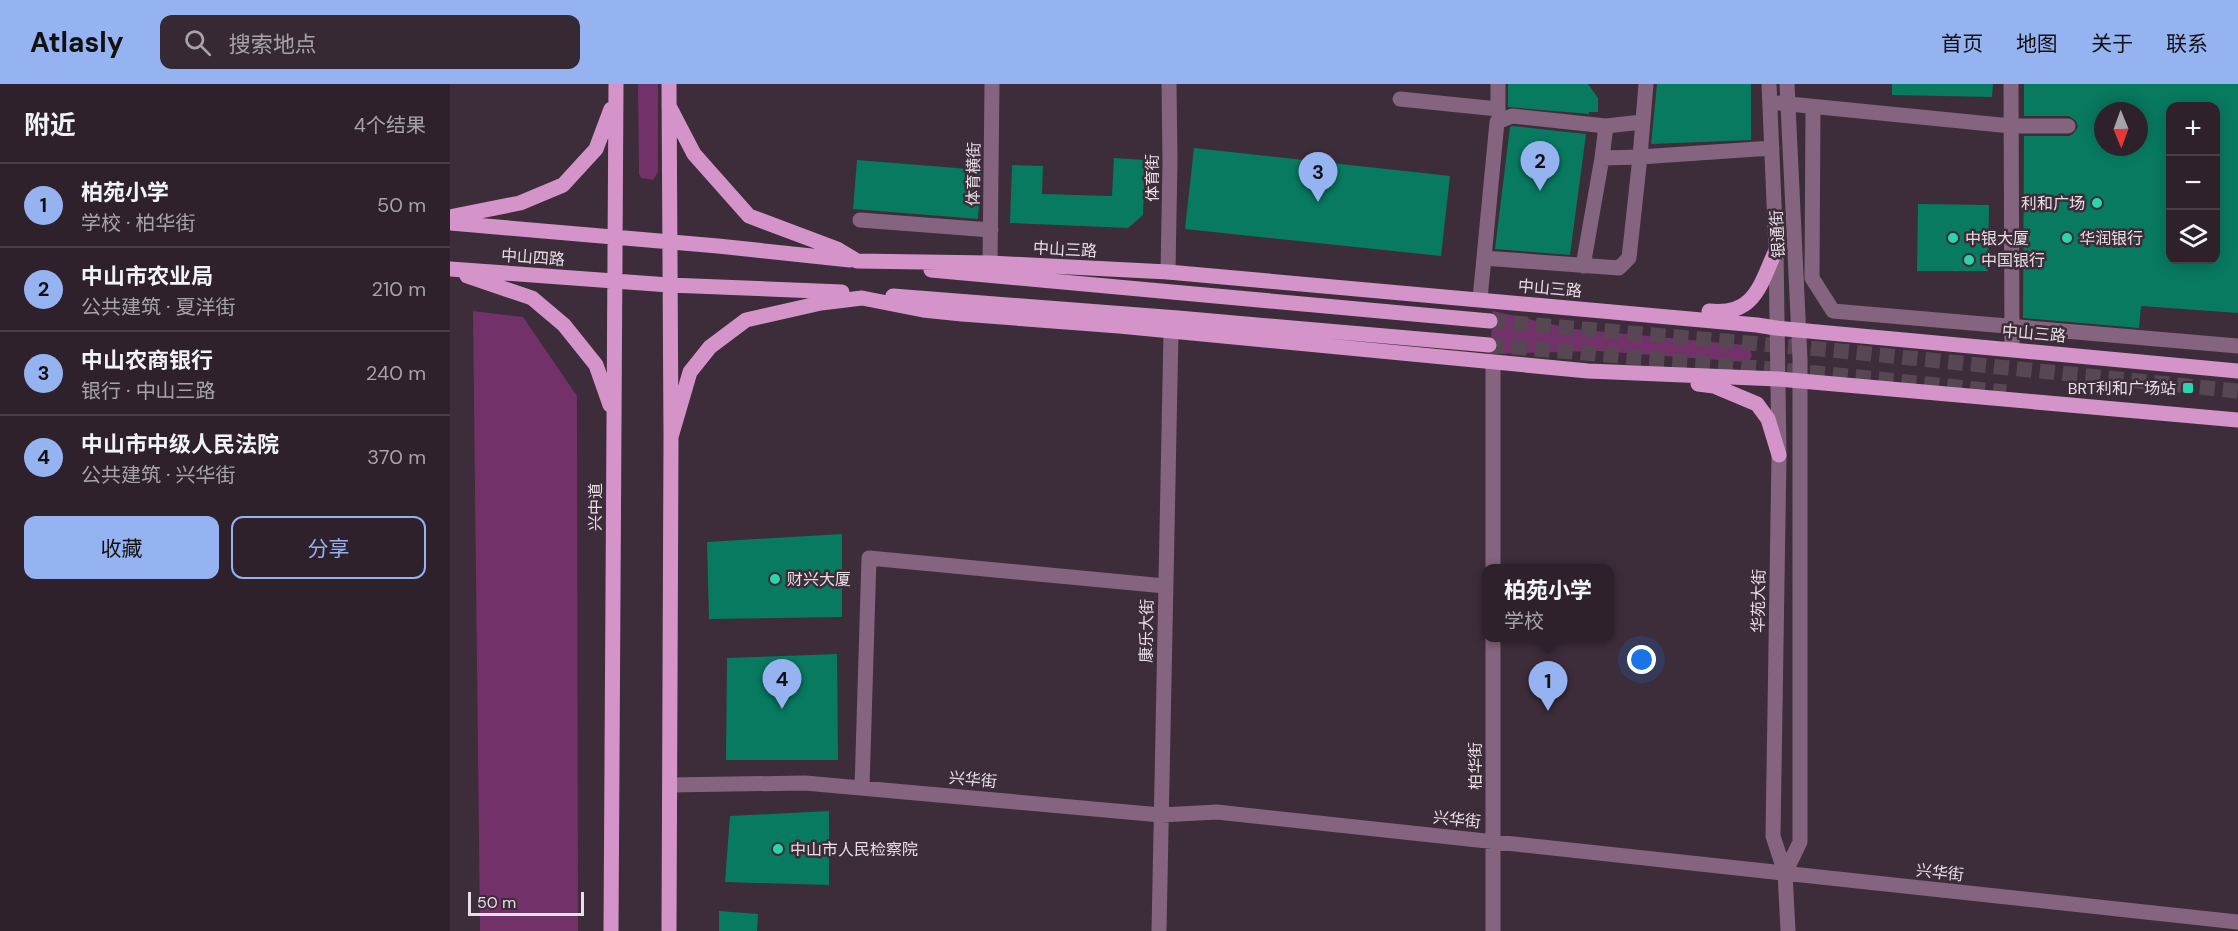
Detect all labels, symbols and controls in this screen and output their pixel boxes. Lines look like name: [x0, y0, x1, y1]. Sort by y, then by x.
search box: [160, 15, 580, 69]
text: Atlasly: [30, 24, 124, 61]
icon: search: [181, 26, 214, 59]
text: 搜索地点: [229, 30, 317, 59]
text: 首页: [1941, 30, 1983, 58]
text: 地图: [2016, 30, 2058, 58]
text: 关于: [2091, 30, 2133, 58]
text: 联系: [2166, 30, 2208, 58]
north arrow: [2094, 102, 2148, 156]
map controls: [2166, 102, 2220, 264]
button: +: [2166, 102, 2220, 156]
text: 附近: [24, 108, 76, 142]
text: 4个结果: [354, 112, 426, 138]
pin: 2: [1520, 141, 1560, 191]
street label: 体育横街: [962, 142, 985, 206]
pin: 3: [1298, 152, 1338, 202]
street label: 体育街: [1142, 154, 1163, 202]
button: −: [2166, 156, 2220, 210]
text: 柏苑小学: [81, 178, 169, 207]
text: 1: [40, 192, 47, 218]
text: 50 m: [377, 192, 426, 218]
place label: 利和广场: [2021, 193, 2085, 214]
marker: 利和广场: [2090, 196, 2104, 210]
street label: 银通街: [1766, 209, 1789, 258]
text: 学校 · 柏华街: [81, 210, 196, 236]
button: layers: [2166, 210, 2220, 264]
place label: 中银大厦: [1965, 228, 2029, 249]
place label: 华润银行: [2079, 228, 2143, 249]
marker: 中银大厦: [1946, 231, 1960, 245]
marker: 华润银行: [2060, 231, 2074, 245]
street label: 中山三路: [1032, 237, 1097, 262]
street label: 中山四路: [500, 245, 566, 270]
place label: 中国银行: [1981, 250, 2045, 271]
marker: 中国银行: [1962, 253, 1976, 267]
text: 中山市农业局: [81, 262, 213, 291]
street label: 中山三路: [1517, 275, 1583, 302]
text: 2: [38, 276, 49, 302]
text: 210 m: [371, 276, 426, 302]
text: 公共建筑 · 夏洋街: [81, 294, 236, 320]
street label: 中山三路: [2001, 320, 2067, 347]
text: 中山农商银行: [81, 346, 213, 375]
text: 3: [37, 360, 50, 386]
text: 240 m: [366, 360, 426, 386]
text: 银行 · 中山三路: [81, 378, 216, 404]
place label: BRT利和广场站: [2068, 378, 2176, 399]
marker: BRT利和广场站: [2181, 381, 2195, 395]
text: 中山市中级人民法院: [81, 430, 279, 459]
text: 4: [37, 444, 50, 470]
text: 370 m: [367, 444, 426, 470]
text: 公共建筑 · 兴华街: [81, 462, 236, 488]
street label: 兴中道: [585, 483, 606, 531]
button: 收藏: [24, 516, 219, 579]
button: 分享: [231, 516, 426, 579]
popup: [1482, 564, 1614, 642]
place label: 财兴大厦: [787, 569, 851, 590]
street label: 华苑大街: [1747, 569, 1770, 633]
marker: 财兴大厦: [768, 572, 782, 586]
text: 柏苑小学: [1504, 576, 1592, 605]
street label: 康乐大街: [1135, 599, 1158, 663]
text: 学校: [1504, 608, 1544, 634]
your location: [1627, 645, 1656, 674]
pin: 4: [762, 660, 802, 709]
pin: 1: [1528, 662, 1568, 711]
street label: 柏华街: [1465, 742, 1486, 790]
street label: 兴华街: [948, 767, 998, 792]
street label: 兴华街: [1432, 807, 1482, 832]
place label: 中山市人民检察院: [790, 839, 918, 860]
marker: 中山市人民检察院: [771, 842, 785, 856]
street label: 兴华街: [1915, 860, 1965, 885]
scale bar: [468, 889, 584, 916]
text: 50 m: [477, 892, 516, 913]

